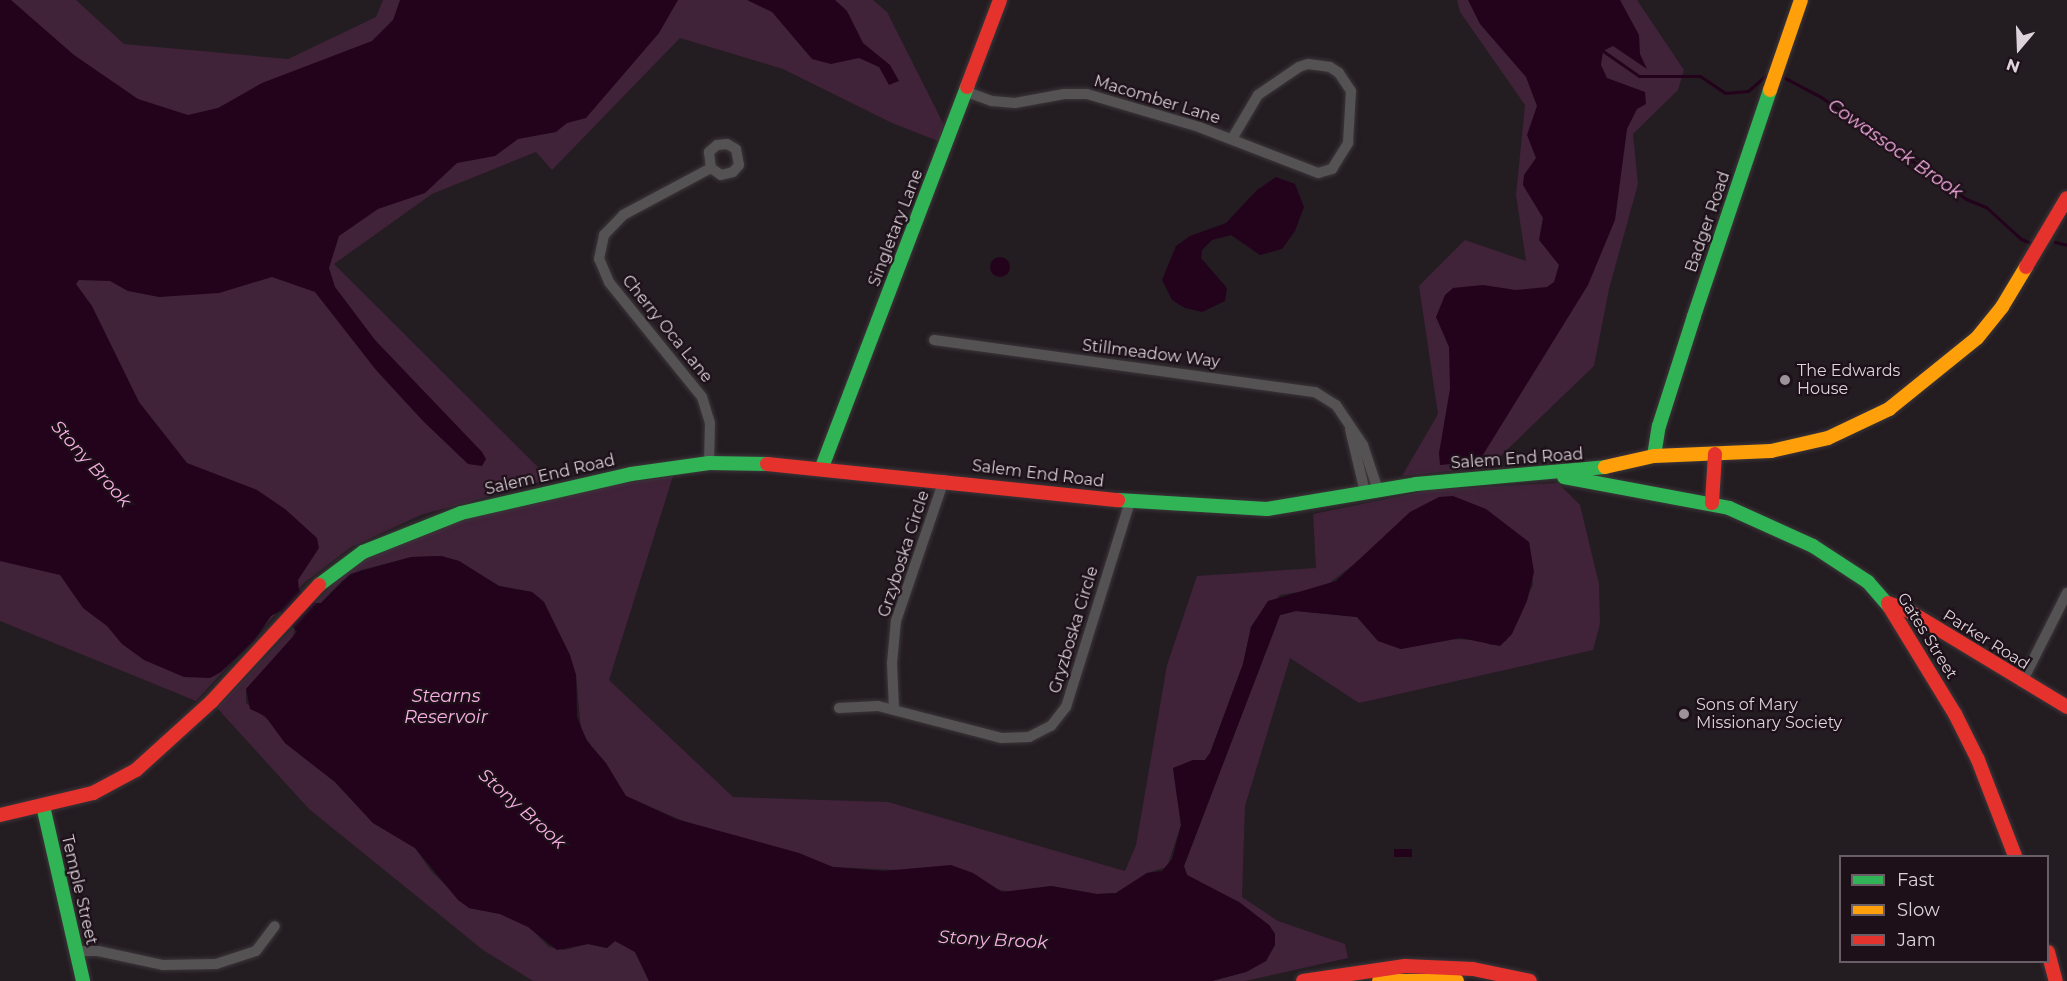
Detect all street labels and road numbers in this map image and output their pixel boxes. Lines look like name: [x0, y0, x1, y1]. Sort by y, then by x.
street label: Macomber Lane: [1092, 72, 1222, 128]
street label: Singletary Lane: [865, 167, 927, 289]
street label: Badger Road: [1682, 169, 1734, 275]
street label: Cherry Oca Lane: [618, 271, 716, 387]
street label: Stillmeadow Way: [1081, 336, 1221, 372]
street label: Salem End Road: [1450, 445, 1584, 473]
street label: Salem End Road: [483, 451, 617, 499]
street label: Salem End Road: [971, 456, 1105, 492]
street label: Grzyboska Circle: [875, 488, 933, 620]
street label: Gryzboska Circle: [1046, 564, 1102, 696]
street label: Gates Street: [1893, 589, 1961, 683]
street label: Parker Road: [1939, 606, 2033, 674]
street label: Temple Street: [57, 833, 101, 947]

